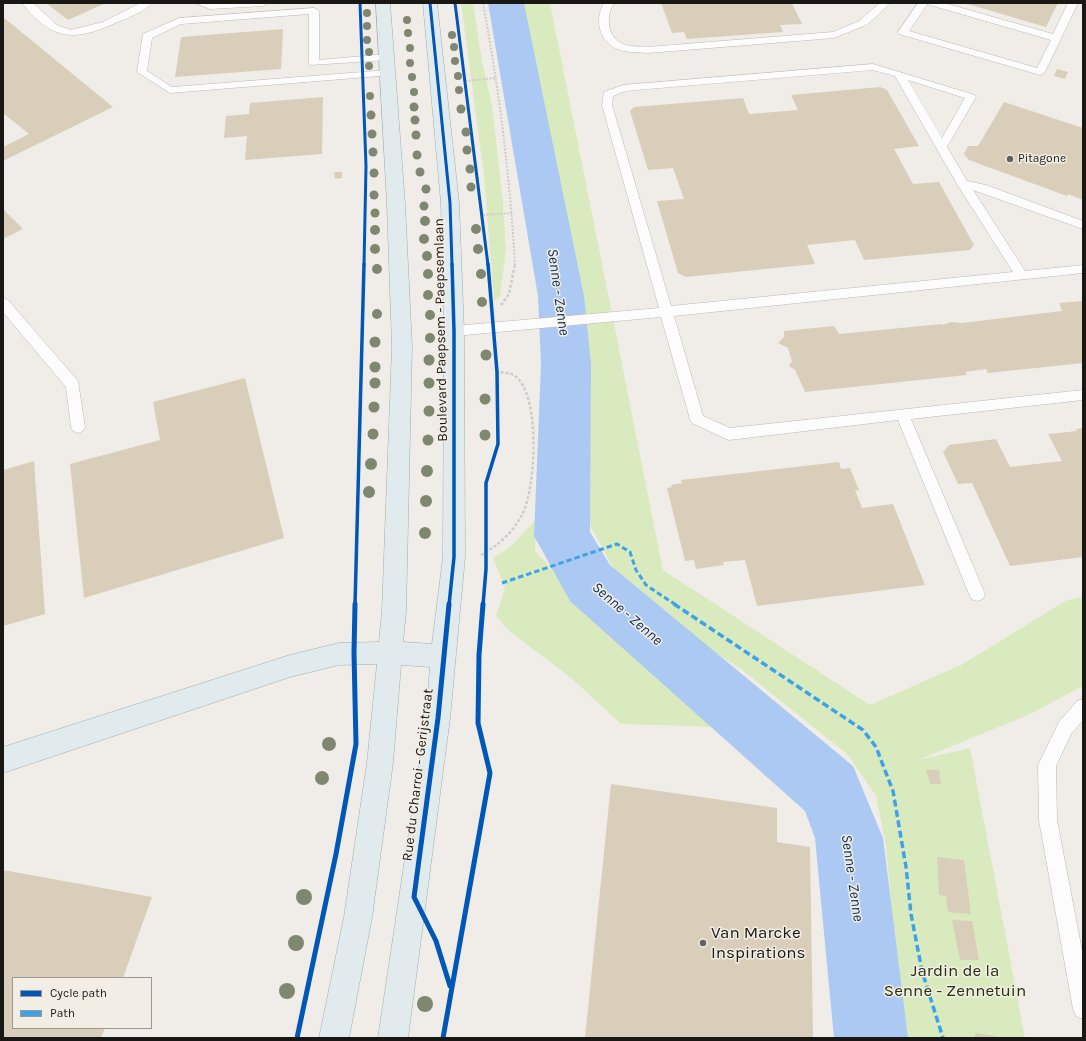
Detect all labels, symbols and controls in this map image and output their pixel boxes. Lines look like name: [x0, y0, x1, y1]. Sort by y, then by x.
place label: Pitagone: [1018, 152, 1066, 166]
marker: Pitagone: [1005, 154, 1015, 164]
street label: Boulevard Paepsem - Paepsemlaan: [431, 218, 451, 442]
water label: Senne - Zenne: [543, 247, 573, 337]
water label: Senne - Zenne: [588, 578, 666, 650]
street label: Rue du Charroi - Gerijstraat: [399, 688, 437, 862]
water label: Senne - Zenne: [837, 833, 867, 923]
place label: Van Marcke Inspirations: [711, 923, 805, 963]
marker: Van Marcke Inspirations: [698, 938, 708, 948]
park label: Jardin de la Senne - Zennetuin: [884, 961, 1026, 1001]
legend: [12, 977, 152, 1029]
text: Cycle path: [50, 986, 107, 1000]
text: Path: [50, 1006, 75, 1020]

